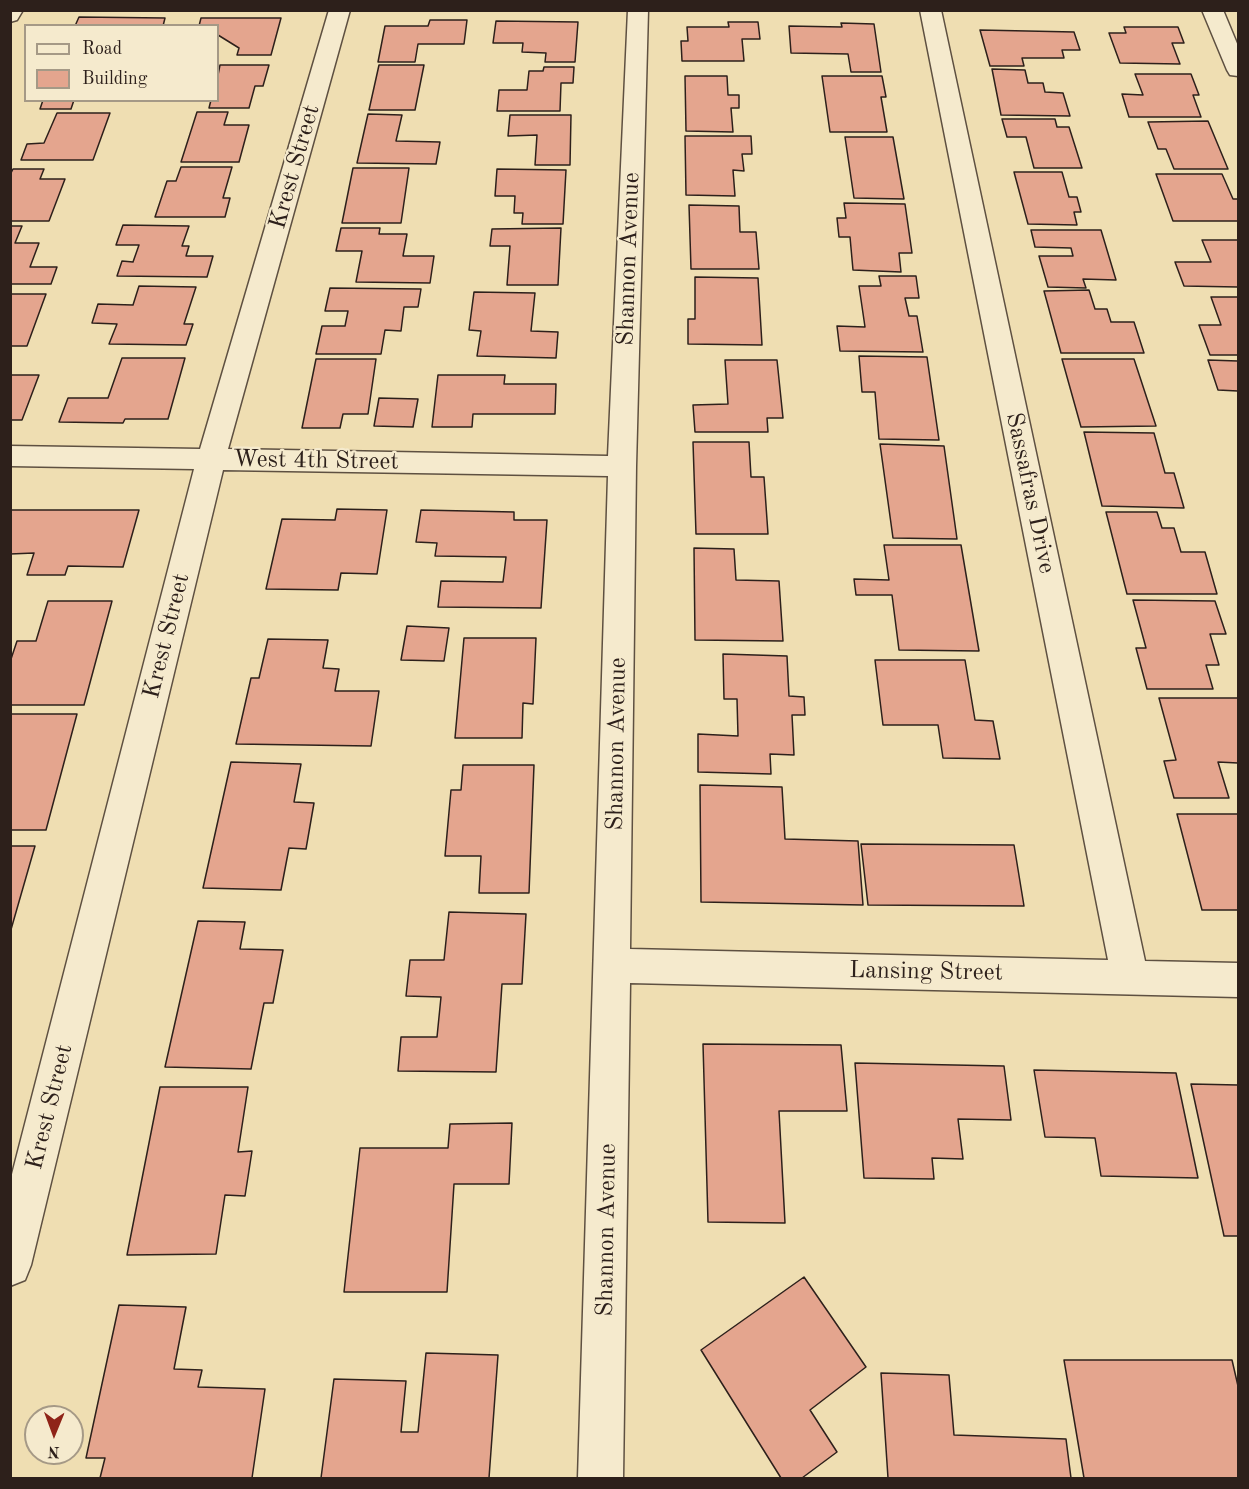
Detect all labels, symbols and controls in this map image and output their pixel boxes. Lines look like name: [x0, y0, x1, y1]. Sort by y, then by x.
legend: [24, 24, 219, 102]
text: Road: [82, 40, 122, 58]
text: Building: [82, 70, 147, 88]
street label: Krest Street: [263, 101, 327, 233]
street label: Shannon Avenue: [612, 172, 646, 346]
street label: Sassafras Drive: [999, 410, 1061, 576]
street label: West 4th Street: [233, 445, 399, 477]
street label: Krest Street: [138, 570, 196, 702]
street label: Shannon Avenue: [601, 657, 633, 831]
street label: Lansing Street: [849, 956, 1003, 988]
street label: Krest Street: [21, 1041, 79, 1173]
street label: Shannon Avenue: [591, 1143, 623, 1317]
north arrow: [24, 1405, 84, 1465]
text: N: [47, 1443, 60, 1459]

